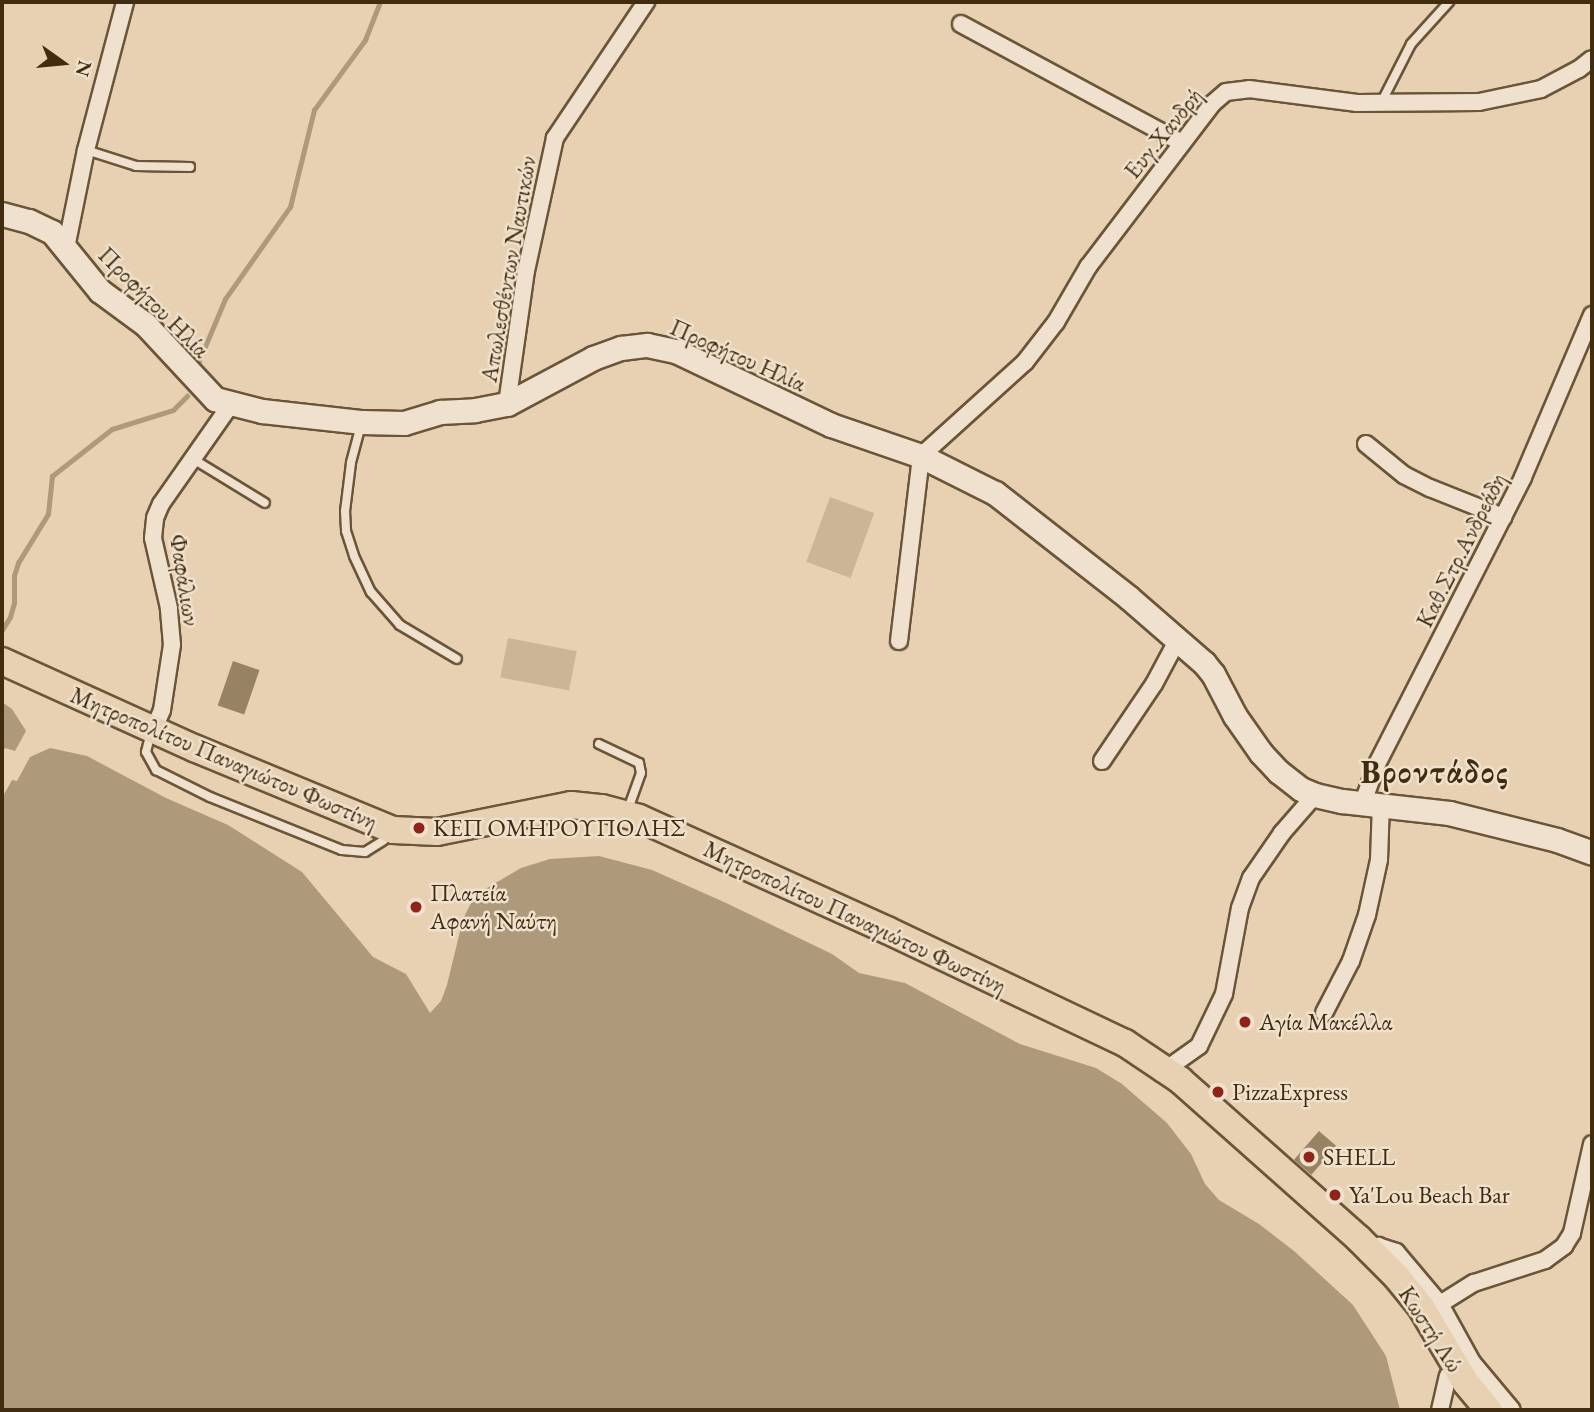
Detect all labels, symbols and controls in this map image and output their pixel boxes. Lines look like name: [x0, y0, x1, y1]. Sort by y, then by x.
north arrow: [28, 28, 98, 98]
text: N: [70, 58, 98, 79]
street label: Ευγ.Χανδρή: [1118, 82, 1208, 184]
street label: Απωλεσθέντων Ναυτικών: [474, 153, 542, 385]
street label: Προφήτου Ηλία: [92, 240, 216, 364]
street label: Προφήτου Ηλία: [666, 312, 810, 398]
street label: Καθ.Στρ.Ανδρεάδη: [1410, 468, 1512, 632]
street label: Φαφάλιων: [164, 532, 206, 628]
street label: Μητροπολίτου Παναγιώτου Φωστίνη: [66, 680, 382, 836]
district label: Βροντάδος: [1362, 753, 1508, 791]
place label: ΚΕΠ ΟΜΗΡΟΥΠΟΛΗΣ: [433, 814, 685, 842]
marker: ΚΕΠ ΟΜΗΡΟΥΠΟΛΗΣ: [411, 820, 427, 836]
street label: Μητροπολίτου Παναγιώτου Φωστίνη: [699, 834, 1011, 1000]
place label: Πλατεία Αφανή Ναύτη: [430, 879, 557, 935]
marker: Πλατεία Αφανή Ναύτη: [408, 899, 424, 915]
place label: Αγία Μακέλλα: [1259, 1008, 1392, 1036]
marker: Αγία Μακέλλα: [1237, 1014, 1253, 1030]
place label: PizzaExpress: [1232, 1078, 1348, 1106]
marker: PizzaExpress: [1210, 1084, 1226, 1100]
place label: SHELL: [1323, 1143, 1395, 1171]
marker: SHELL: [1301, 1149, 1317, 1165]
place label: Ya'Lou Beach Bar: [1349, 1181, 1510, 1209]
marker: Ya'Lou Beach Bar: [1327, 1187, 1343, 1203]
street label: Κωστή Λώ: [1392, 1280, 1470, 1378]

